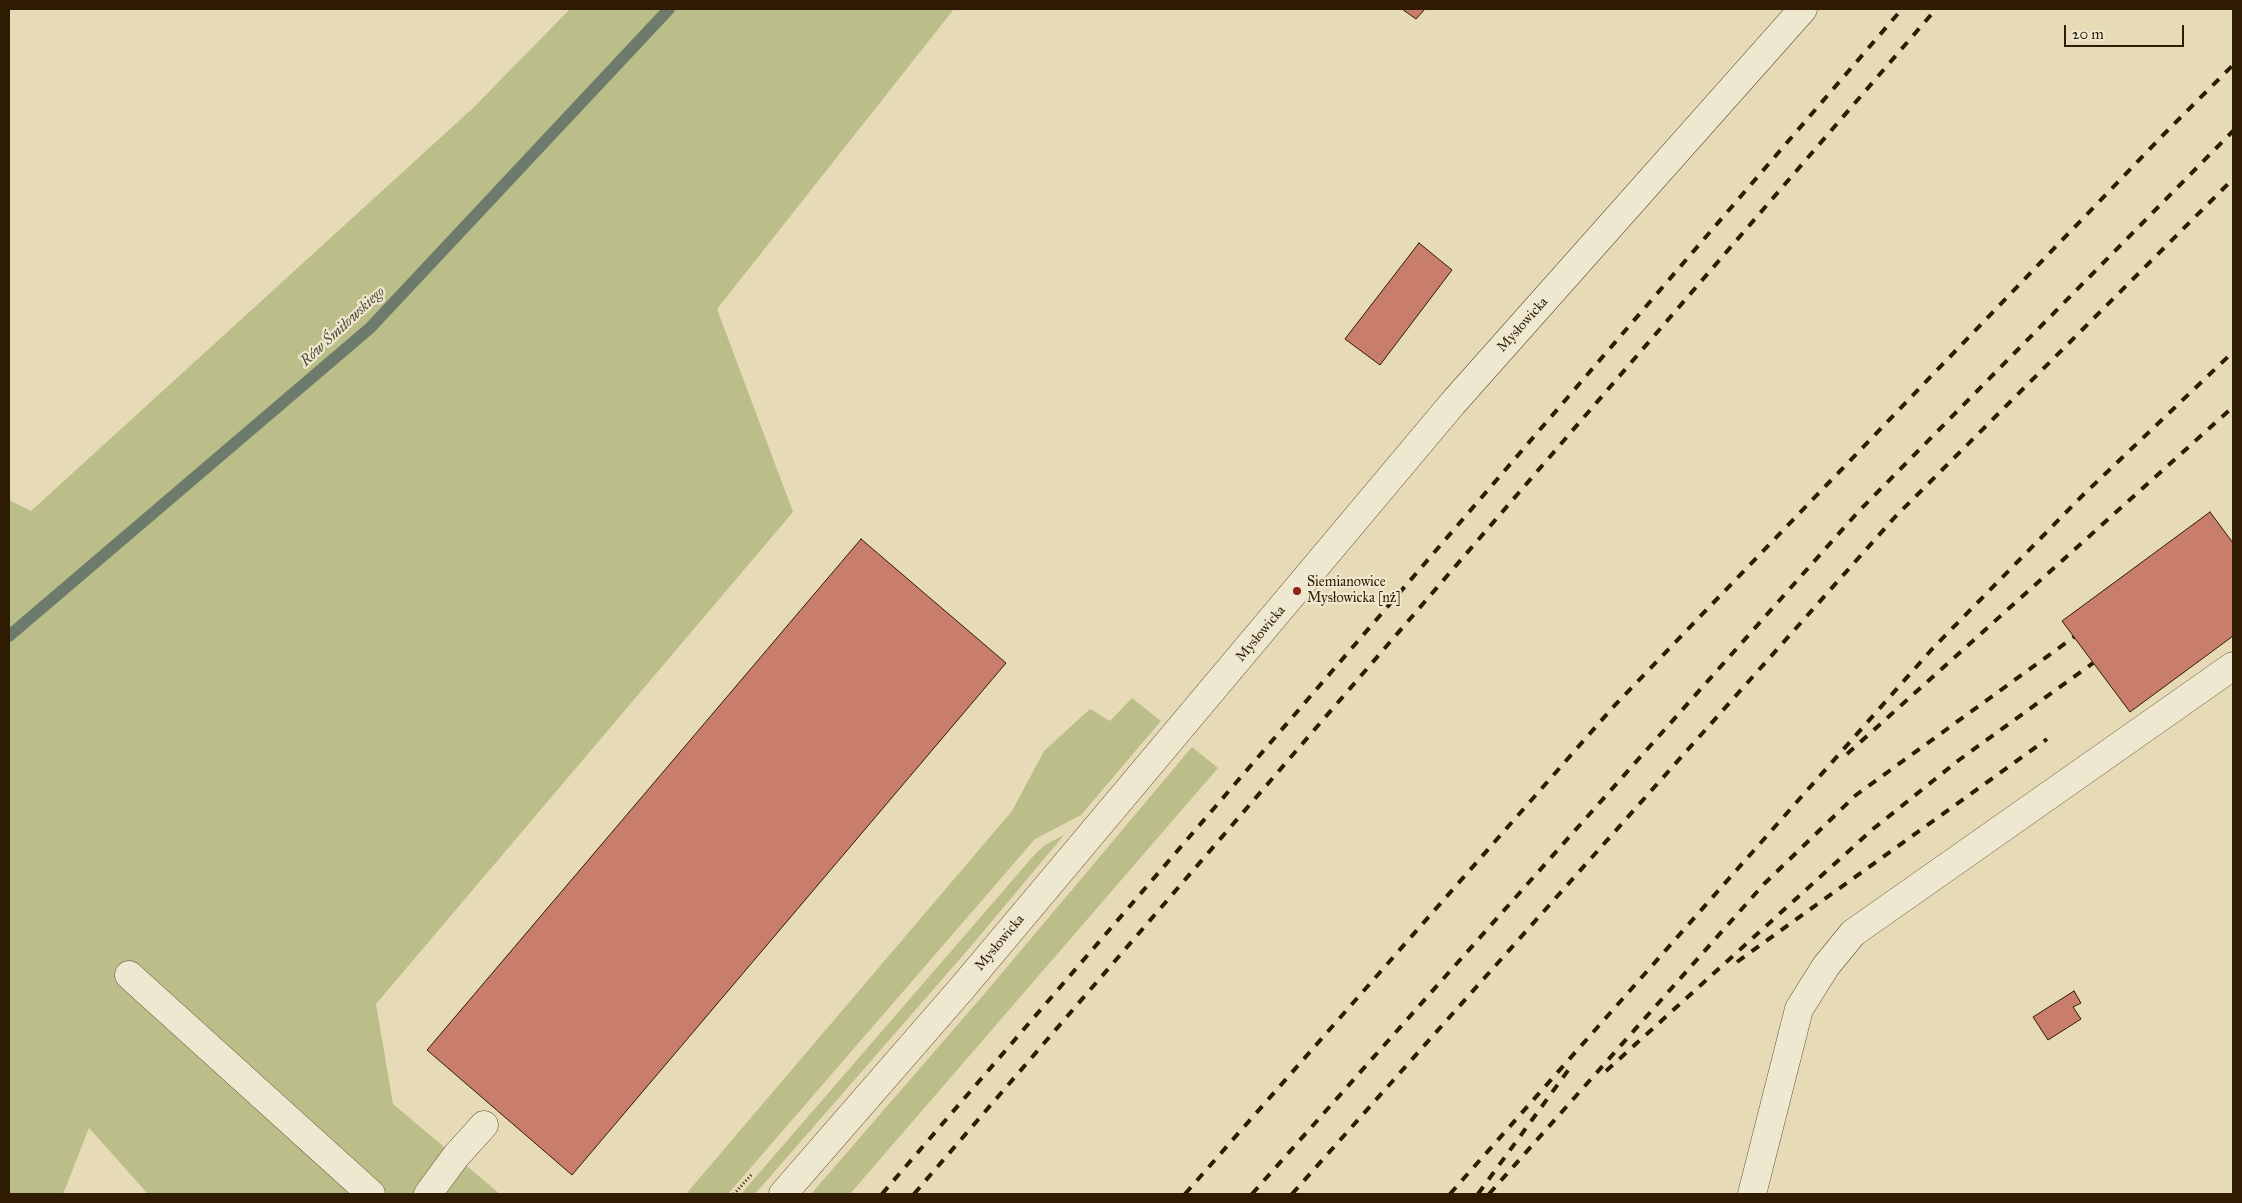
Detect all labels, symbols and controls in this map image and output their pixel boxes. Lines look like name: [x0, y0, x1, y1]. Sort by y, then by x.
scale bar: [2067, 15, 2187, 47]
text: 20 m: [2072, 25, 2104, 43]
water label: Rów Śmiłowskiego: [297, 283, 389, 371]
street label: Mysłowicka: [1494, 294, 1552, 356]
place label: Siemianowice Mysłowicka [nż]: [1307, 575, 1401, 608]
marker: Siemianowice Mysłowicka [nż]: [1291, 585, 1303, 597]
street label: Mysłowicka: [1233, 603, 1289, 665]
street label: Mysłowicka: [972, 912, 1028, 974]

